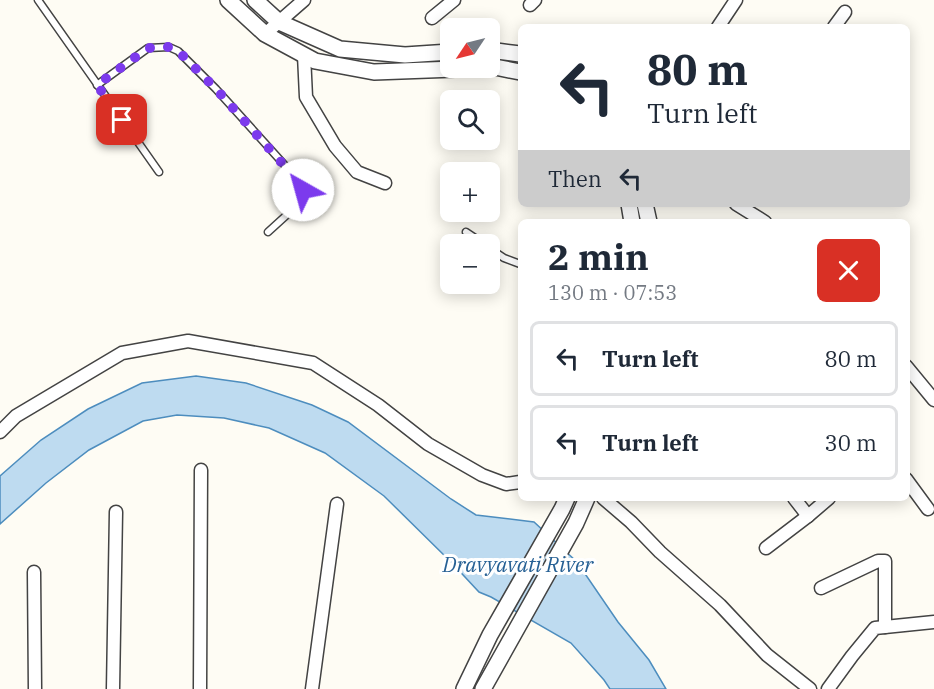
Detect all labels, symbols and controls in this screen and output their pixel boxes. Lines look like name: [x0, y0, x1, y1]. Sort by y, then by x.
north arrow: [440, 18, 500, 78]
map controls: [440, 18, 500, 294]
text: 80 m: [647, 42, 748, 97]
icon: left: [548, 48, 626, 126]
button: search: [440, 90, 500, 150]
pin: [96, 94, 147, 145]
text: Turn left: [647, 95, 758, 130]
icon: arrive: [105, 103, 138, 136]
position arrow: [271, 158, 335, 222]
button: +: [440, 162, 500, 222]
icon: left: [614, 162, 647, 195]
text: Then: [548, 164, 602, 193]
text: 2 min: [548, 233, 649, 280]
button: −: [440, 234, 500, 294]
button: close: [817, 239, 880, 302]
text: 130 m · 07:53: [548, 279, 677, 306]
icon: left: [551, 342, 584, 375]
text: Turn left: [602, 344, 698, 373]
text: 80 m: [825, 344, 877, 373]
icon: left: [551, 426, 584, 459]
text: Turn left: [602, 428, 698, 457]
text: 30 m: [825, 428, 877, 457]
water label: Dravyavati River: [442, 550, 594, 578]

